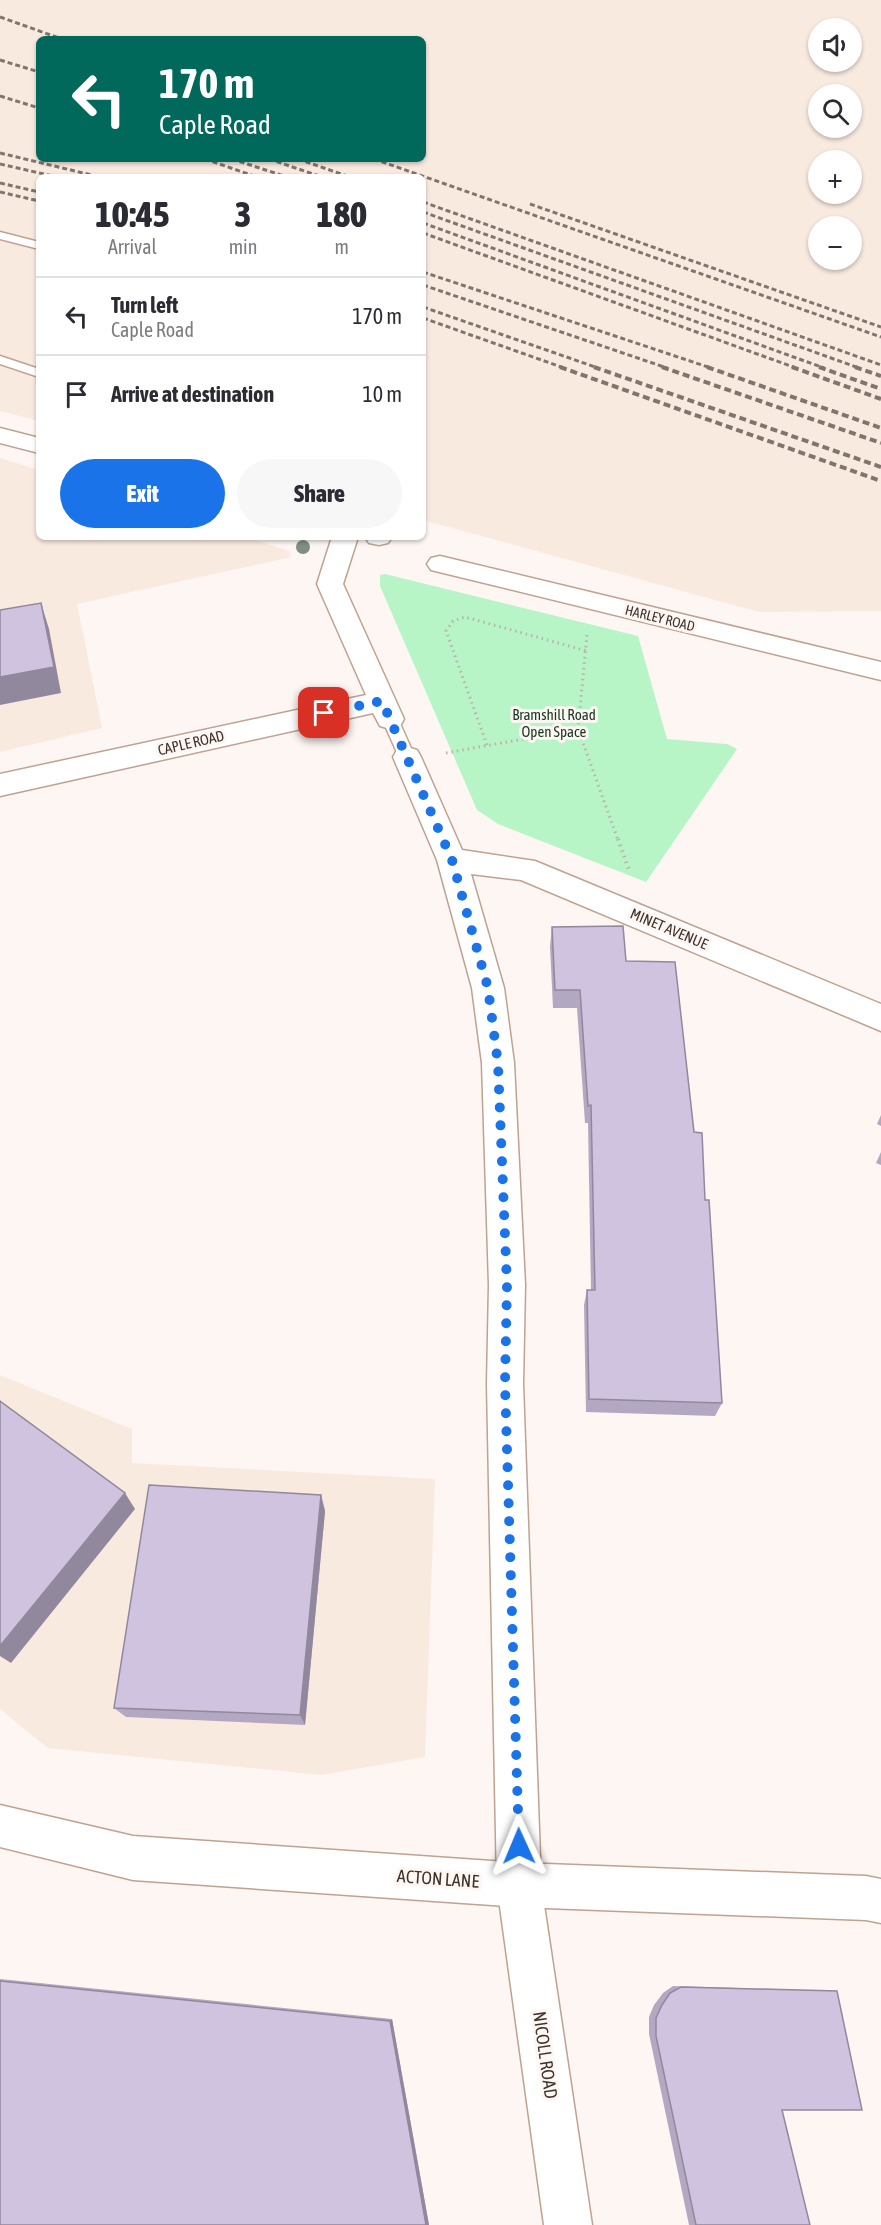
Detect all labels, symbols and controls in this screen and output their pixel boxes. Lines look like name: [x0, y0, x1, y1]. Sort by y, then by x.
map controls: [808, 18, 862, 270]
button: sound: [808, 18, 862, 72]
text: 170 m: [159, 59, 254, 107]
icon: left: [60, 60, 138, 138]
button: search: [808, 84, 862, 138]
text: Caple Road: [159, 109, 271, 140]
button: +: [808, 150, 862, 204]
text: 10:45: [95, 193, 170, 235]
text: 3: [235, 193, 251, 235]
text: 180: [316, 193, 367, 235]
button: −: [808, 216, 862, 270]
text: Arrival: [108, 235, 157, 258]
text: min: [229, 235, 257, 258]
text: m: [334, 235, 349, 258]
text: Turn left: [111, 292, 178, 318]
icon: left: [60, 300, 93, 333]
text: 170 m: [352, 303, 402, 329]
text: Caple Road: [111, 318, 194, 341]
icon: arrive: [60, 378, 93, 411]
text: Arrive at destination: [111, 381, 274, 407]
text: 10 m: [362, 381, 402, 407]
button: Exit: [60, 459, 225, 528]
button: Share: [237, 459, 402, 528]
street label: HARLEY ROAD: [623, 602, 697, 634]
pin: [298, 687, 349, 738]
icon: arrive: [307, 696, 340, 729]
park label: Bramshill Road Open Space: [512, 706, 596, 740]
street label: CAPLE ROAD: [156, 727, 226, 758]
street label: MINET AVENUE: [628, 905, 711, 953]
position arrow: [487, 1814, 551, 1878]
street label: ACTON LANE: [396, 1865, 480, 1892]
street label: NICOLL ROAD: [529, 2010, 562, 2100]

